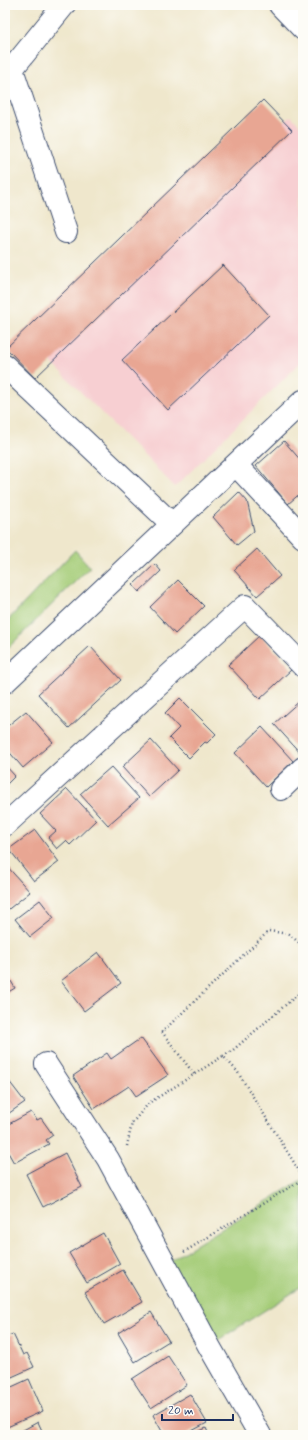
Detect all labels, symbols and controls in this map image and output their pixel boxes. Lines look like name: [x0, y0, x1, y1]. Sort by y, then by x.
scale bar: [162, 1396, 233, 1422]
text: 20 m: [168, 1403, 194, 1419]

